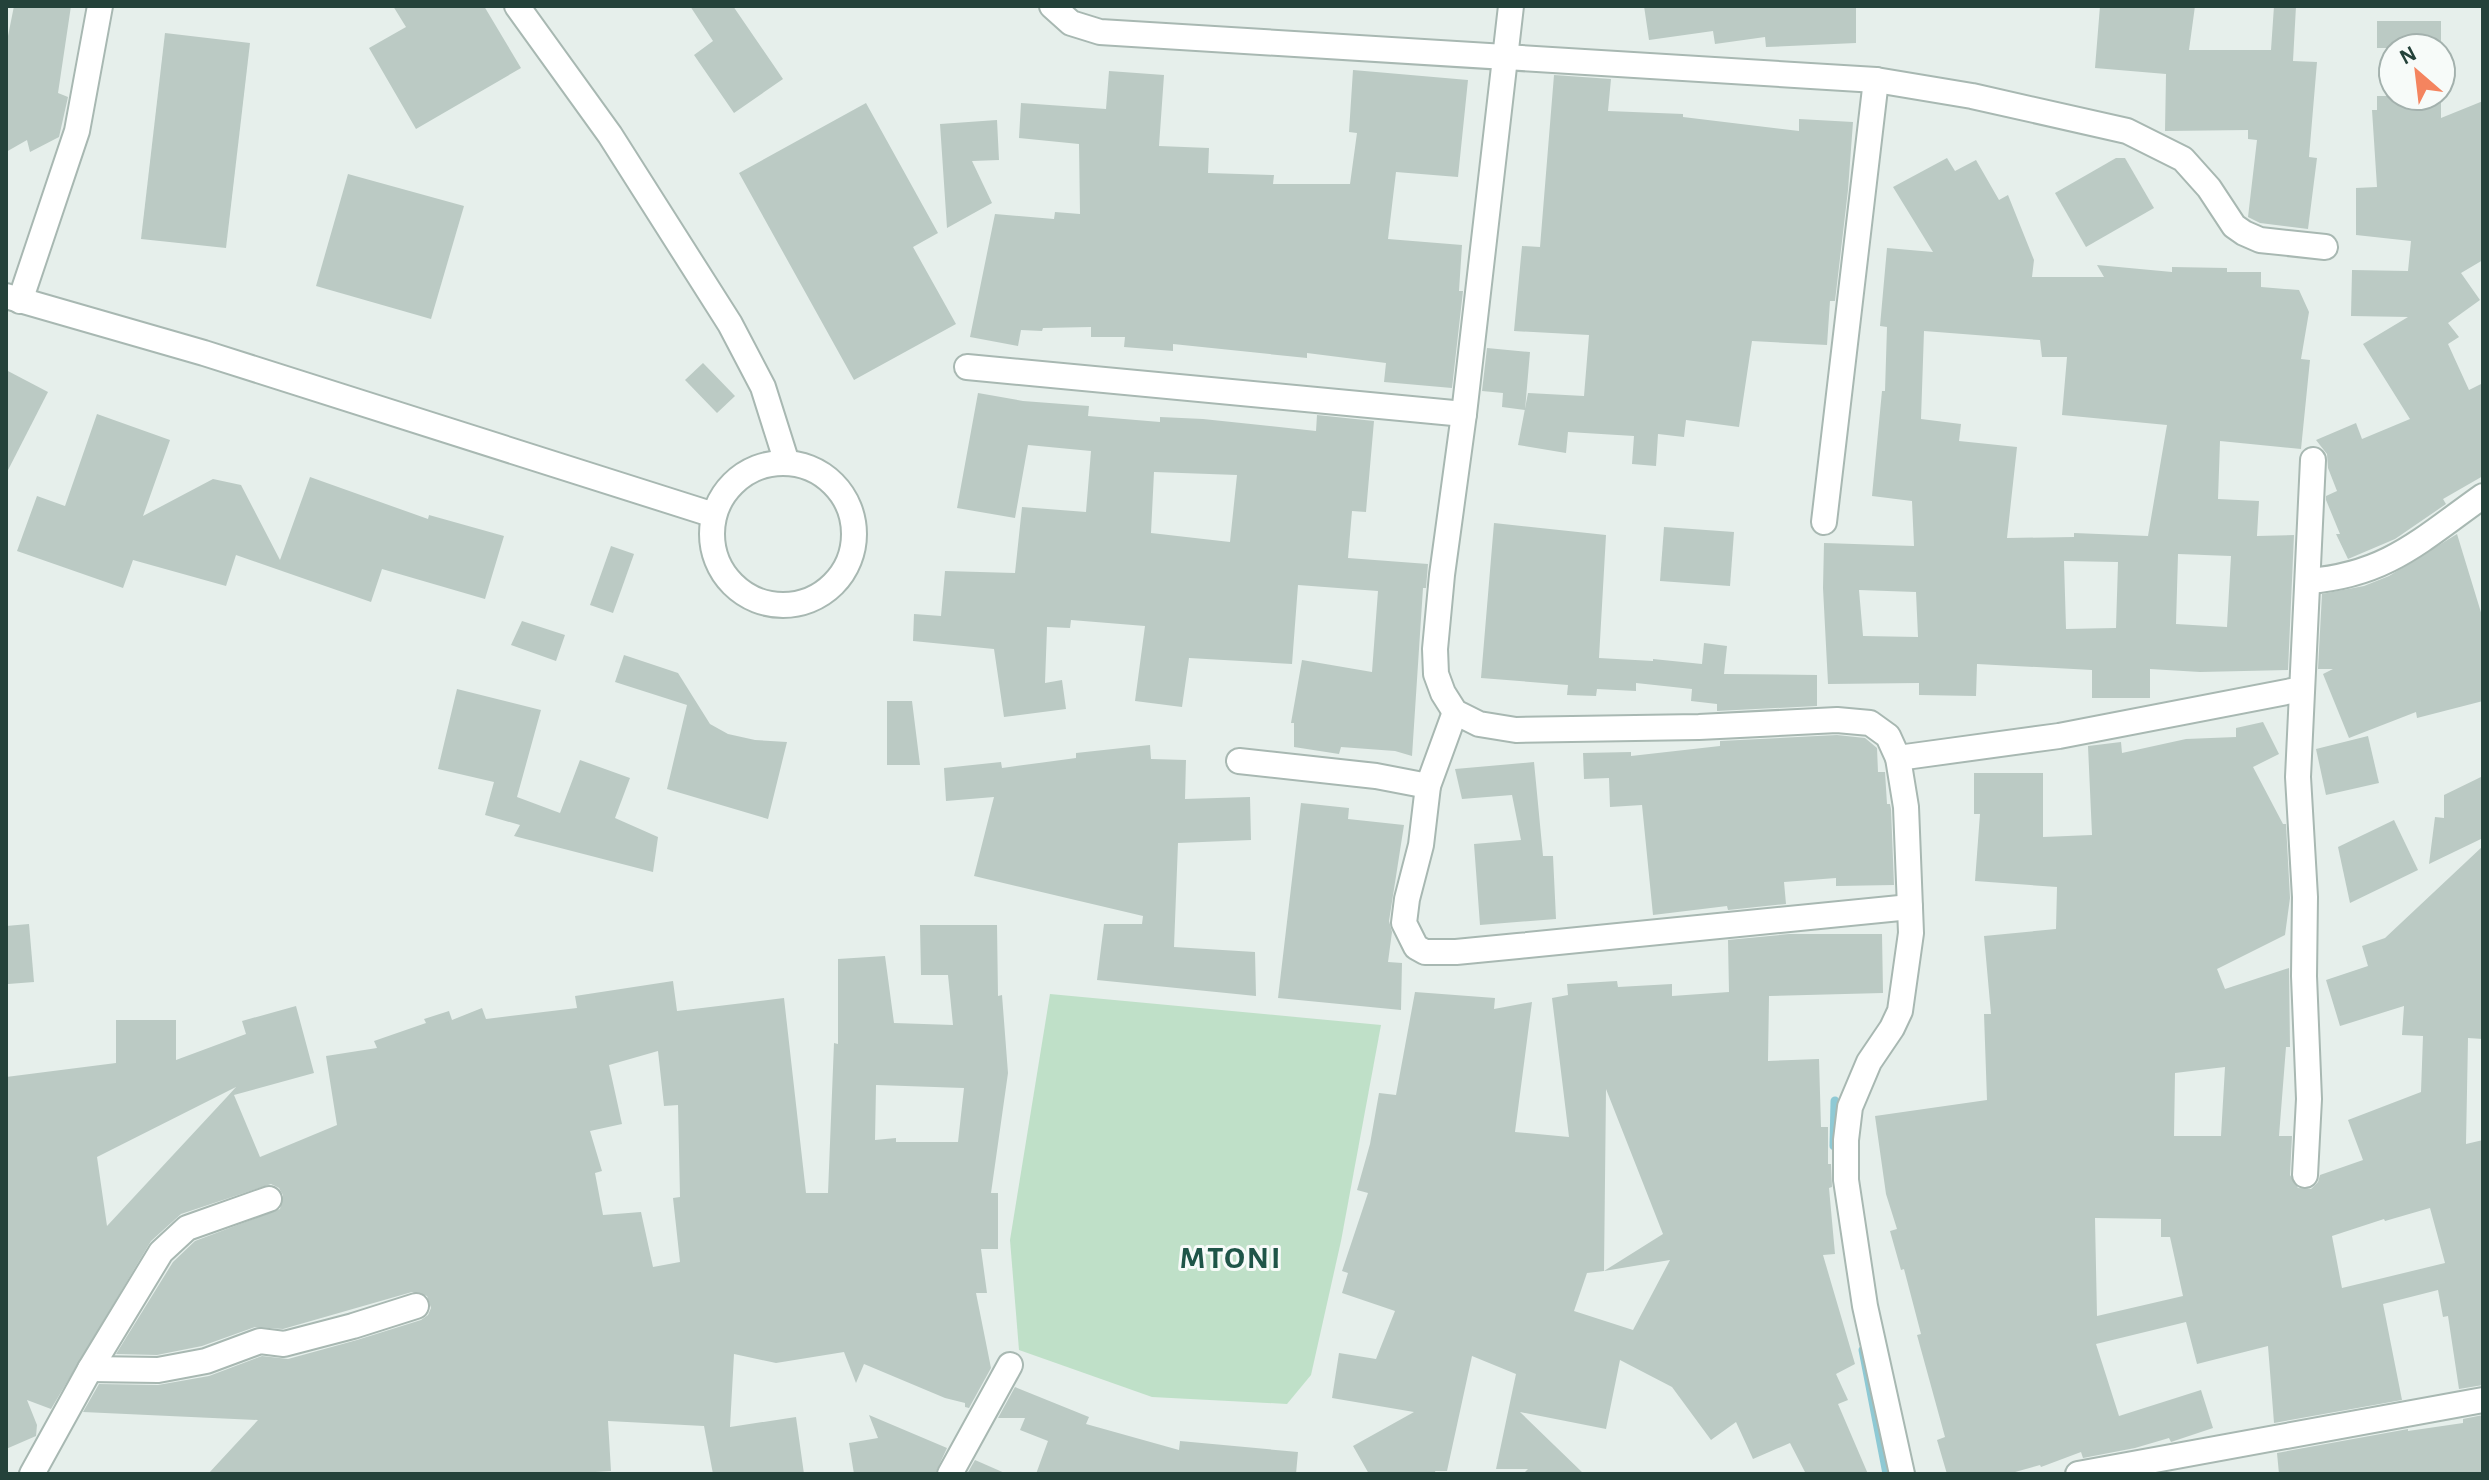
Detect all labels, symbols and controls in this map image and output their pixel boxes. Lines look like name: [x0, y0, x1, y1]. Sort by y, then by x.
north arrow: [2377, 32, 2457, 112]
text: N: [2396, 42, 2420, 69]
district label: MTONI: [1180, 1242, 1282, 1274]

